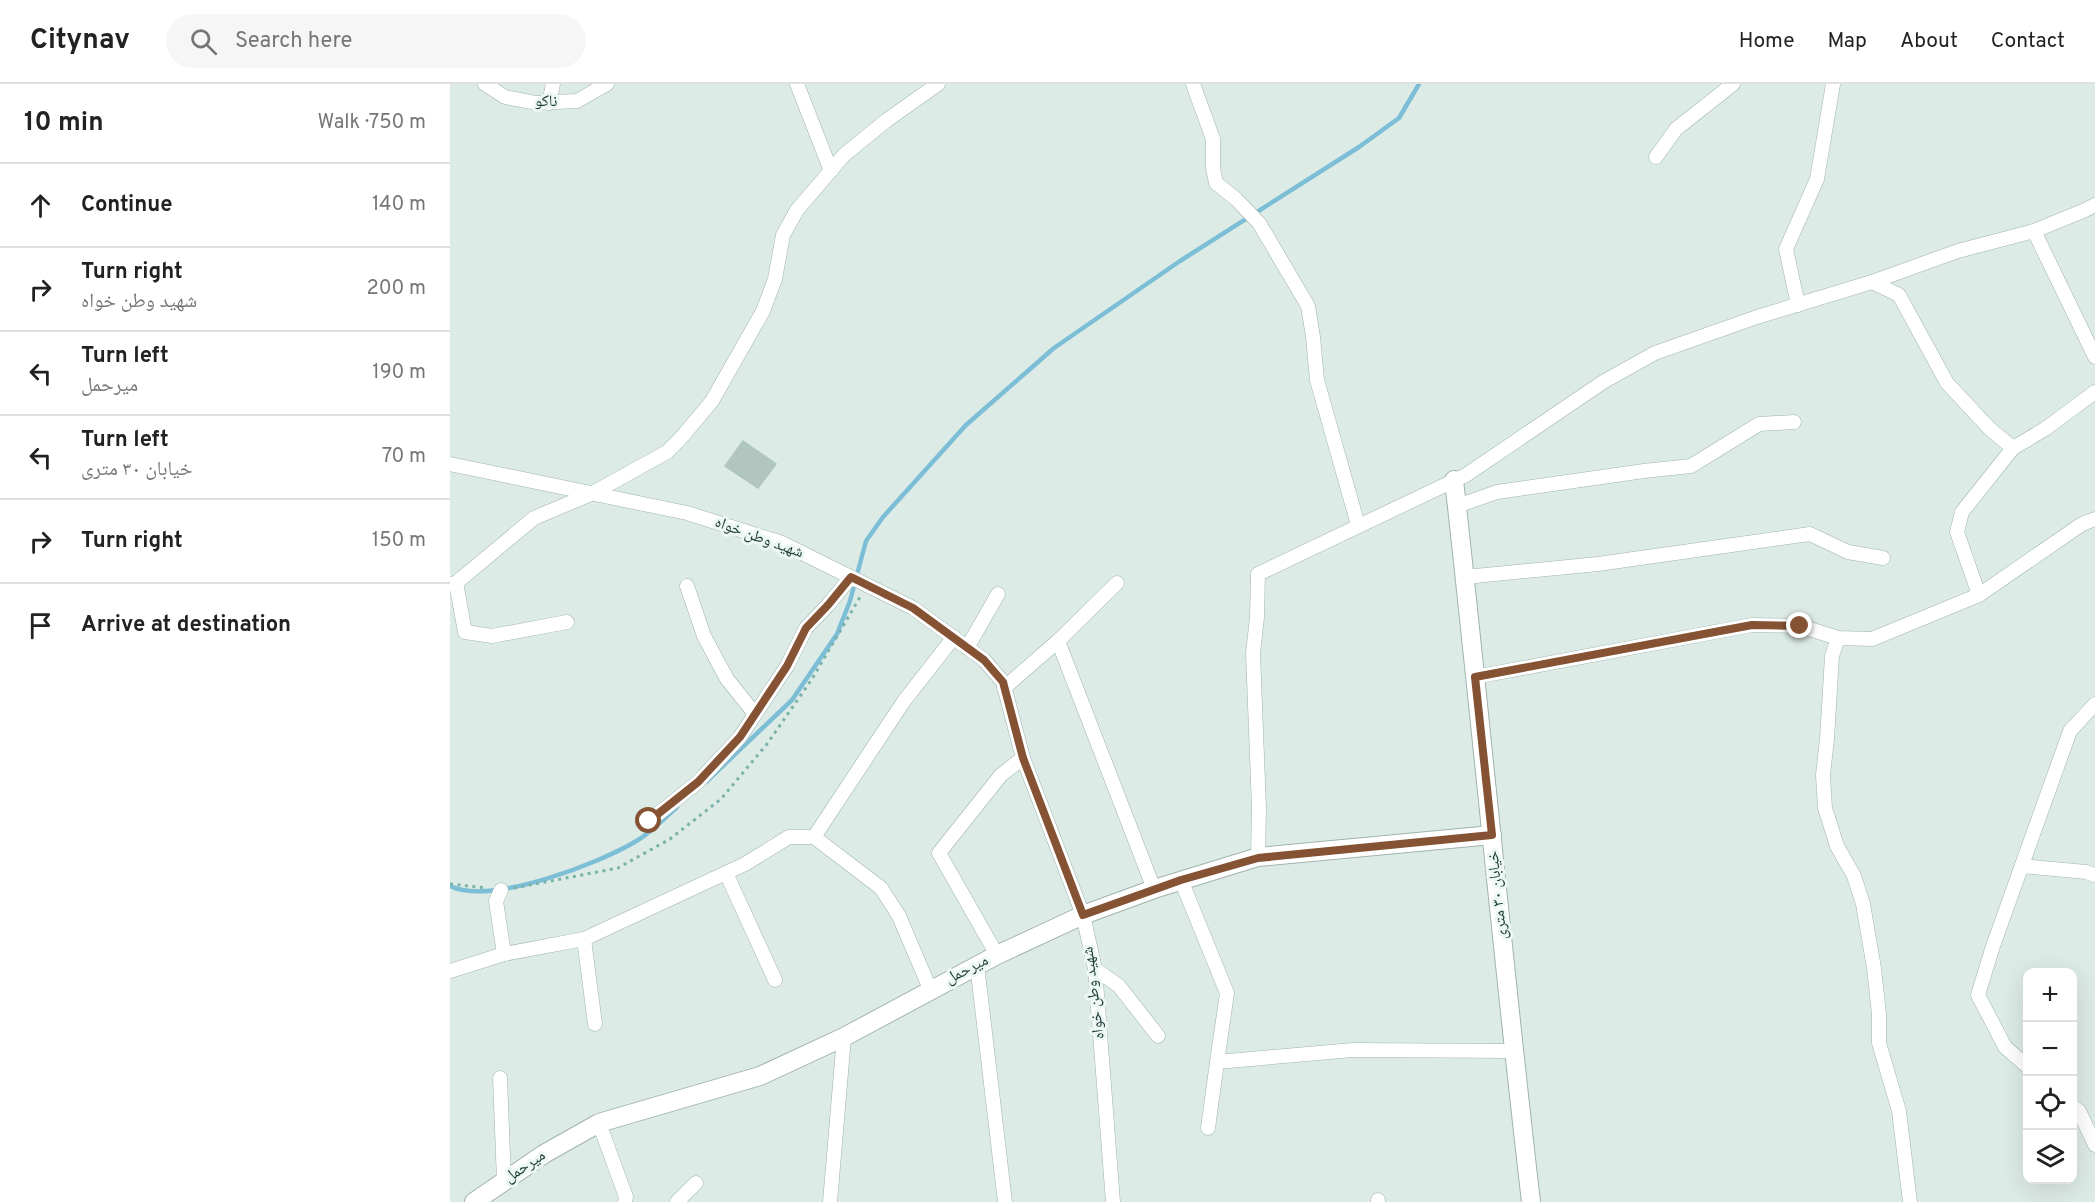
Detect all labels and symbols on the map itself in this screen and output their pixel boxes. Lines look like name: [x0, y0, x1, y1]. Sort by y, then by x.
street label: ناکو: [535, 92, 557, 112]
street label: شهید وطن خواه: [712, 513, 806, 563]
route end: [1786, 612, 1812, 638]
route start: [635, 807, 661, 833]
street label: خیابان ۳۰ متری: [1483, 850, 1513, 940]
street label: شهید وطن خواه: [1078, 946, 1110, 1040]
street label: میرحمل: [942, 951, 992, 989]
street label: میرحمل: [500, 1146, 550, 1188]

